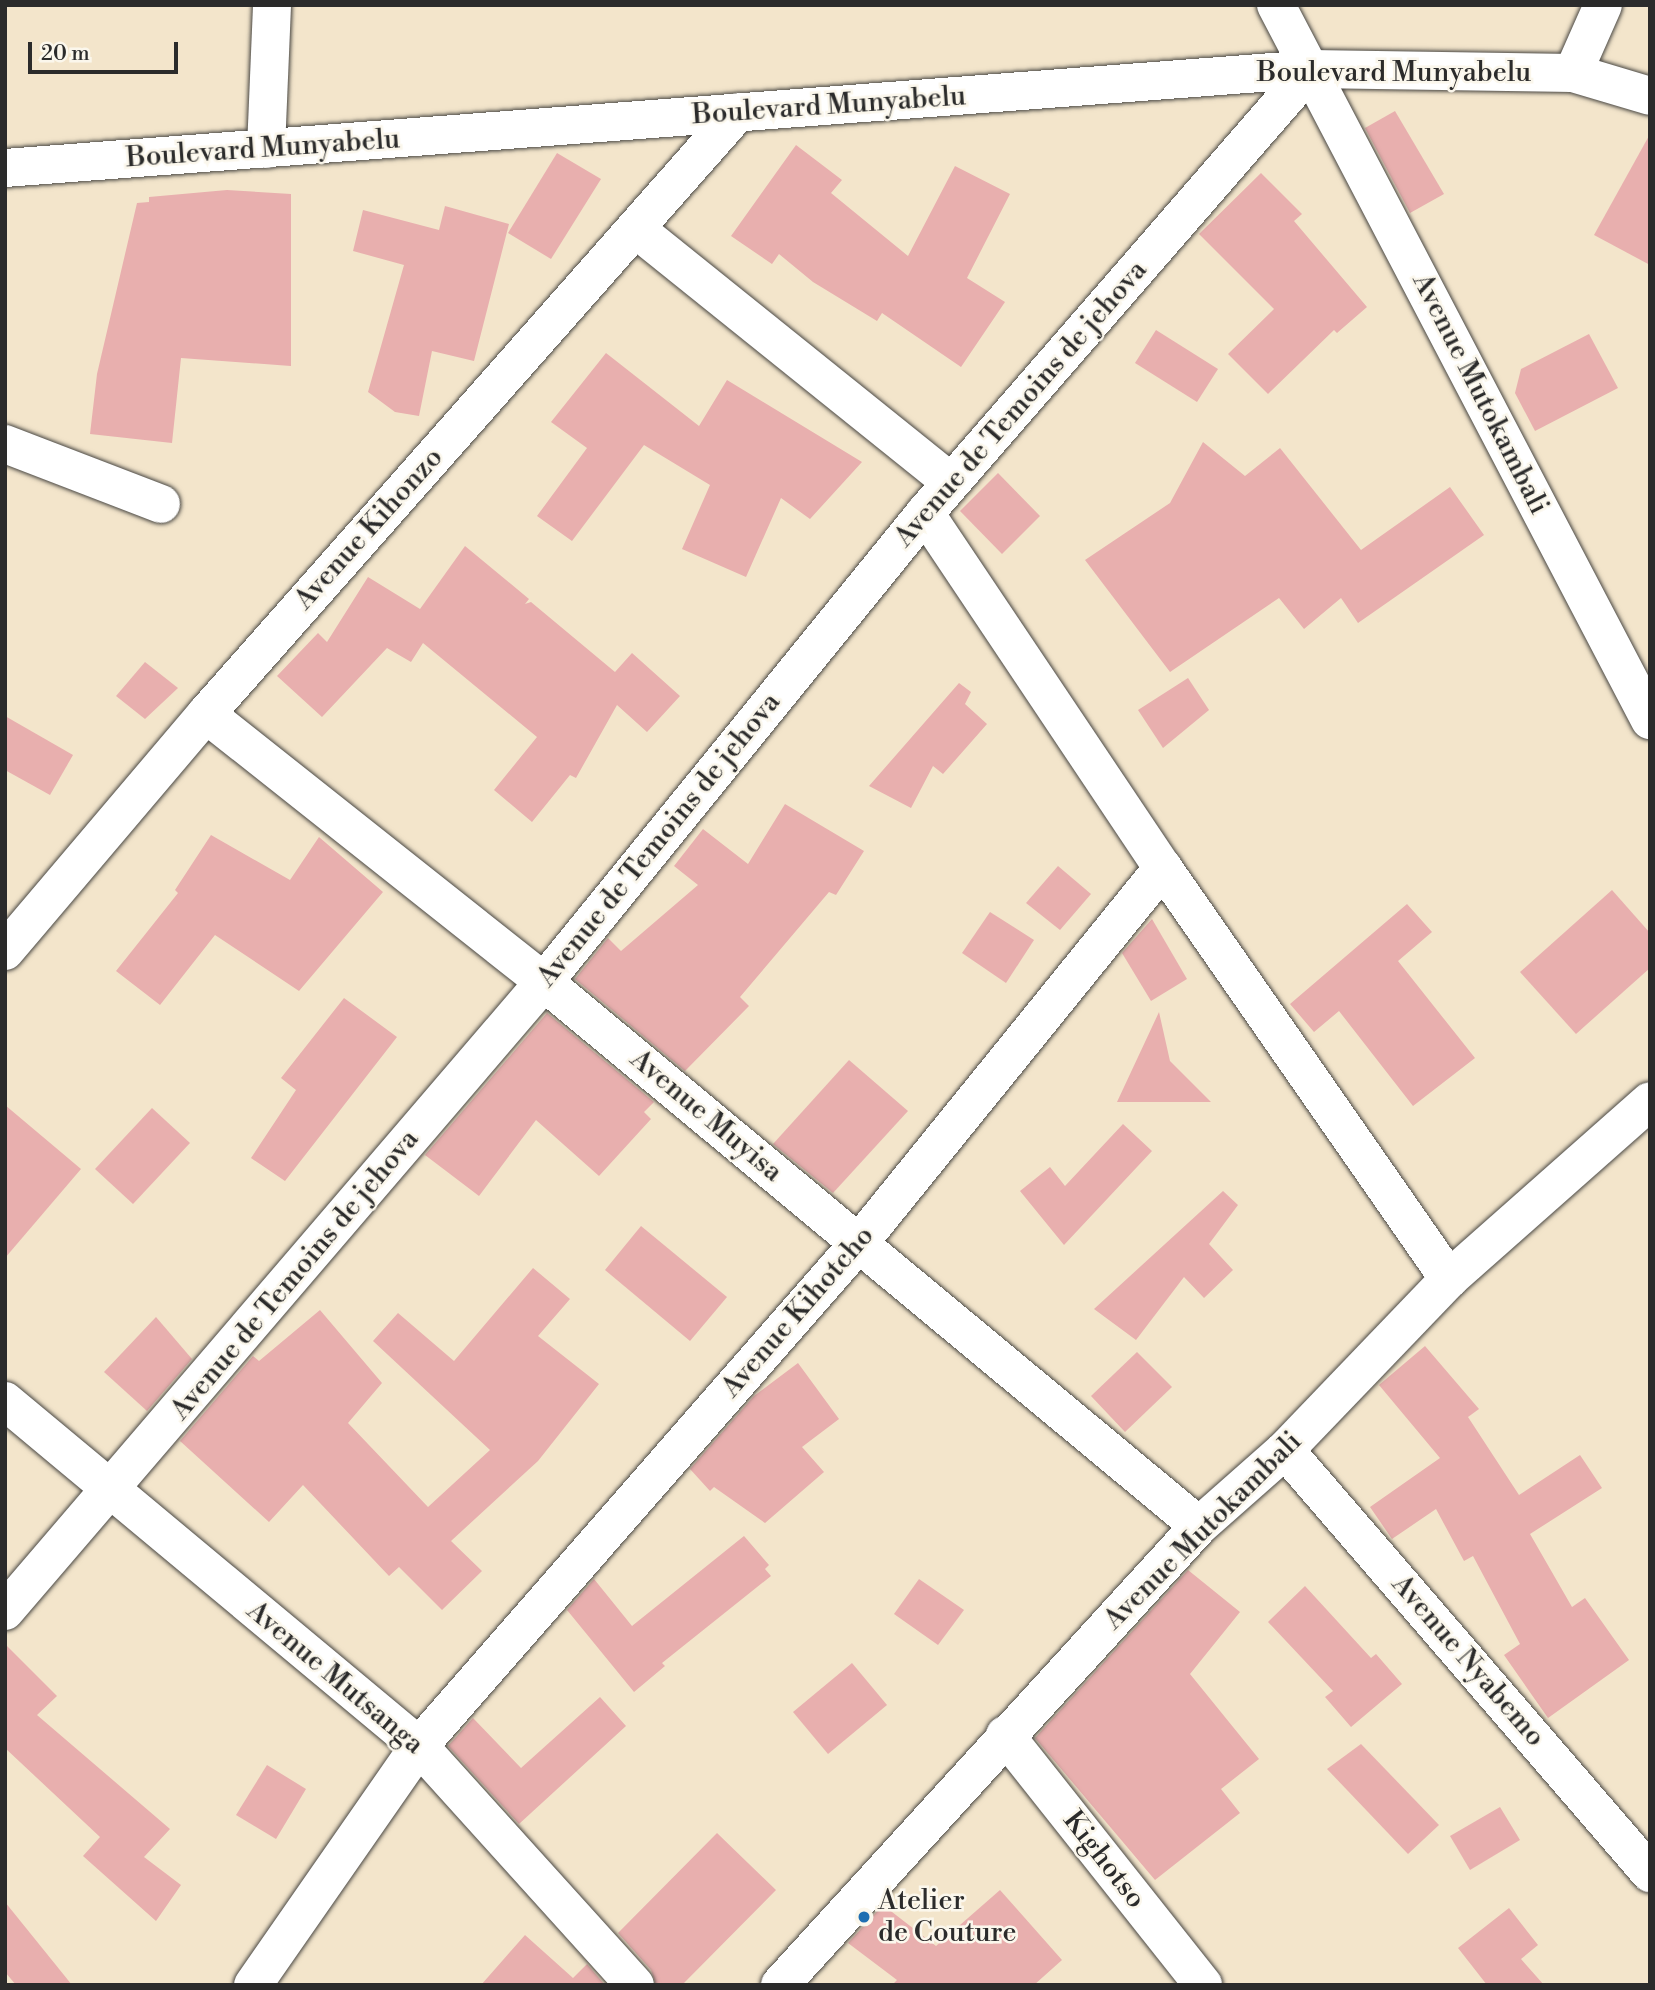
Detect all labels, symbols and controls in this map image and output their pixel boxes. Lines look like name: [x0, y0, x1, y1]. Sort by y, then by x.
scale bar: [32, 28, 182, 72]
text: 20 m: [41, 41, 90, 67]
street label: Boulevard Munyabelu: [1257, 56, 1531, 90]
street label: Boulevard Munyabelu: [691, 80, 967, 132]
street label: Boulevard Munyabelu: [125, 123, 401, 175]
street label: Avenue de Temoins de jehova: [887, 254, 1155, 554]
street label: Avenue Mutokambali: [1405, 268, 1555, 520]
street label: Avenue Kihonzo: [288, 441, 450, 617]
street label: Avenue de Temoins de jehova: [530, 686, 788, 994]
street label: Avenue Muyisa: [623, 1043, 789, 1189]
street label: Avenue de Temoins de jehova: [164, 1123, 426, 1427]
street label: Avenue Kihotcho: [715, 1220, 881, 1404]
street label: Avenue Mutokambali: [1097, 1425, 1309, 1637]
street label: Avenue Nyabemo: [1384, 1568, 1552, 1754]
street label: Avenue Mutsanga: [240, 1594, 430, 1762]
street label: Kighotso: [1056, 1805, 1152, 1915]
place label: Atelier de Couture: [878, 1884, 1017, 1950]
marker: Atelier de Couture: [856, 1909, 872, 1925]

